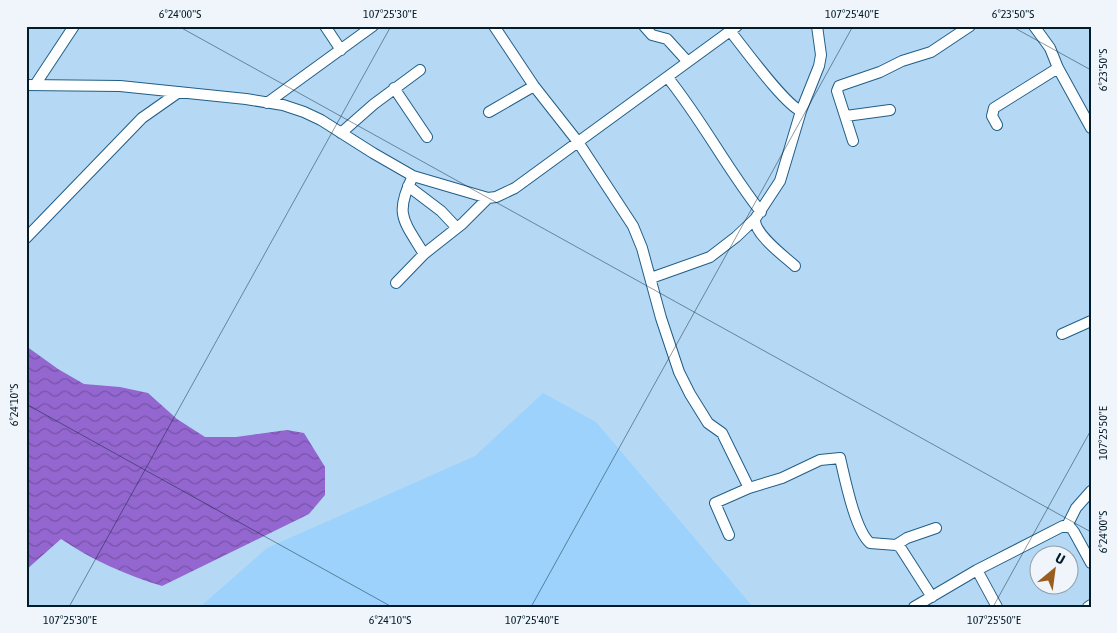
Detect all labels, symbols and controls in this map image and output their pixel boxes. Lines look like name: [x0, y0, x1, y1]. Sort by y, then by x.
text: 6°24'00"S: [159, 7, 201, 21]
text: 107°25'30"E: [363, 7, 417, 21]
text: 107°25'40"E: [825, 7, 879, 21]
text: 6°23'50"S: [992, 7, 1034, 21]
text: 6°23'50"S: [1096, 49, 1110, 91]
text: 6°24'10"S: [7, 384, 21, 426]
text: 107°25'50"E: [1096, 406, 1110, 460]
text: 6°24'00"S: [1096, 511, 1110, 553]
north arrow: [1030, 546, 1080, 596]
text: U: [1053, 550, 1068, 568]
text: 107°25'30"E: [43, 613, 97, 627]
text: 6°24'10"S: [369, 613, 411, 627]
text: 107°25'40"E: [505, 613, 559, 627]
text: 107°25'50"E: [967, 613, 1021, 627]

